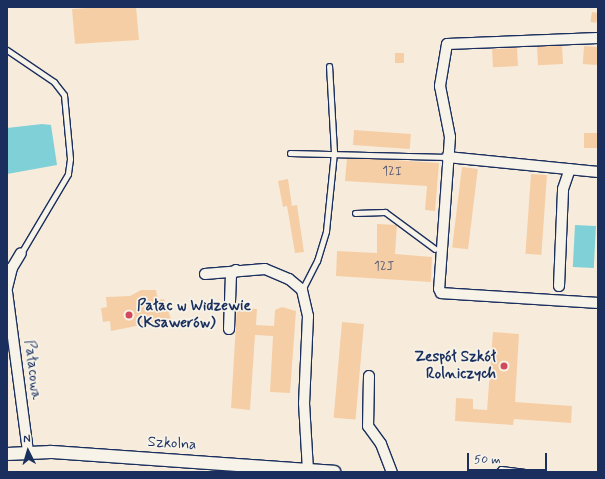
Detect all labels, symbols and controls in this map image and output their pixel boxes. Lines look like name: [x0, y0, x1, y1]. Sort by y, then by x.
house number: 12I: [382, 164, 402, 180]
house number: 12J: [374, 259, 394, 275]
place label: Pałac w Widzewie (Ksawerów): [137, 297, 251, 332]
marker: Pałac w Widzewie (Ksawerów): [124, 310, 134, 320]
street label: Pałacowa: [19, 339, 45, 401]
place label: Zespół Szkół Rolniczych: [414, 348, 496, 383]
marker: Zespół Szkół Rolniczych: [499, 361, 509, 371]
north arrow: [8, 431, 48, 471]
text: N: [23, 432, 31, 446]
street label: Szkolna: [147, 433, 197, 455]
scale bar: [469, 445, 549, 471]
text: 50 m: [474, 452, 501, 468]

